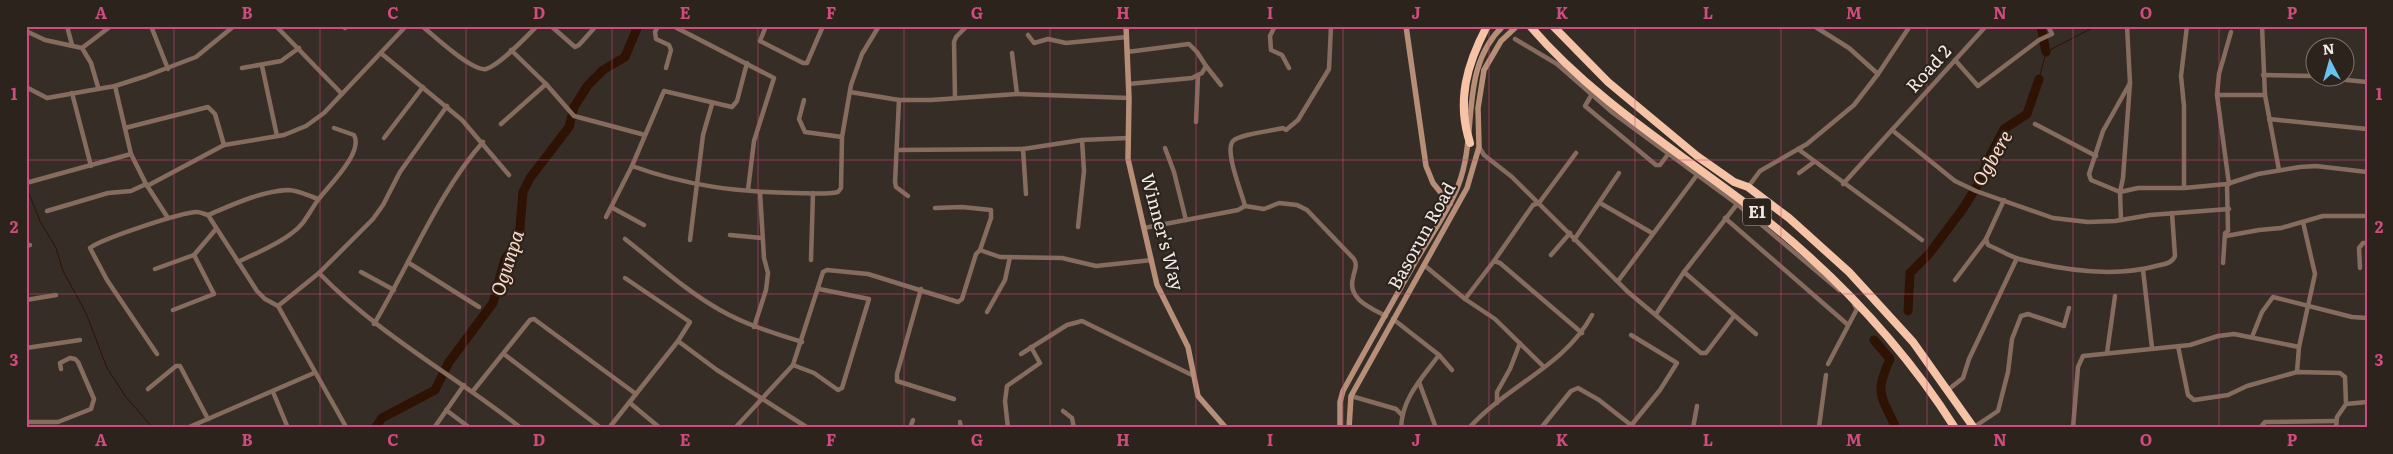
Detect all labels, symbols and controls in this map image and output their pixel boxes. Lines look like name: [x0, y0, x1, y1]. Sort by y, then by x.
text: A: [95, 0, 107, 24]
text: B: [241, 0, 253, 24]
text: C: [387, 0, 399, 24]
text: D: [533, 0, 545, 24]
text: E: [680, 0, 691, 24]
text: F: [826, 0, 836, 24]
text: G: [971, 0, 983, 24]
text: H: [1116, 0, 1130, 24]
text: I: [1267, 0, 1273, 24]
text: J: [1411, 0, 1421, 24]
text: K: [1556, 0, 1569, 24]
text: L: [1703, 0, 1713, 24]
text: M: [1846, 0, 1862, 24]
text: N: [1993, 0, 2007, 24]
text: O: [2140, 0, 2152, 24]
text: P: [2287, 0, 2298, 24]
text: N: [2322, 37, 2336, 59]
street label: Road 2: [1899, 38, 1957, 98]
north arrow: [2306, 38, 2356, 88]
text: 1: [11, 81, 18, 105]
text: 1: [2376, 81, 2383, 105]
water label: Ogbere: [1964, 124, 2018, 191]
street label: Winner's Way: [1135, 170, 1192, 294]
street label: Basorun Road: [1380, 177, 1461, 294]
road number: E1: [1743, 198, 1771, 226]
text: 2: [10, 214, 19, 238]
text: 2: [2375, 214, 2384, 238]
water label: Ogunpa: [482, 226, 530, 299]
text: 3: [10, 347, 19, 371]
text: 3: [2375, 347, 2384, 371]
text: A: [95, 427, 107, 451]
text: B: [241, 427, 253, 451]
text: C: [387, 427, 399, 451]
text: D: [533, 427, 545, 451]
text: E: [680, 427, 691, 451]
text: F: [826, 427, 836, 451]
text: G: [971, 427, 983, 451]
text: H: [1116, 427, 1130, 451]
text: I: [1267, 427, 1273, 451]
text: J: [1411, 427, 1421, 451]
text: K: [1556, 427, 1569, 451]
text: L: [1703, 427, 1713, 451]
text: M: [1846, 427, 1862, 451]
text: N: [1993, 427, 2007, 451]
text: O: [2140, 427, 2152, 451]
text: P: [2287, 427, 2298, 451]

